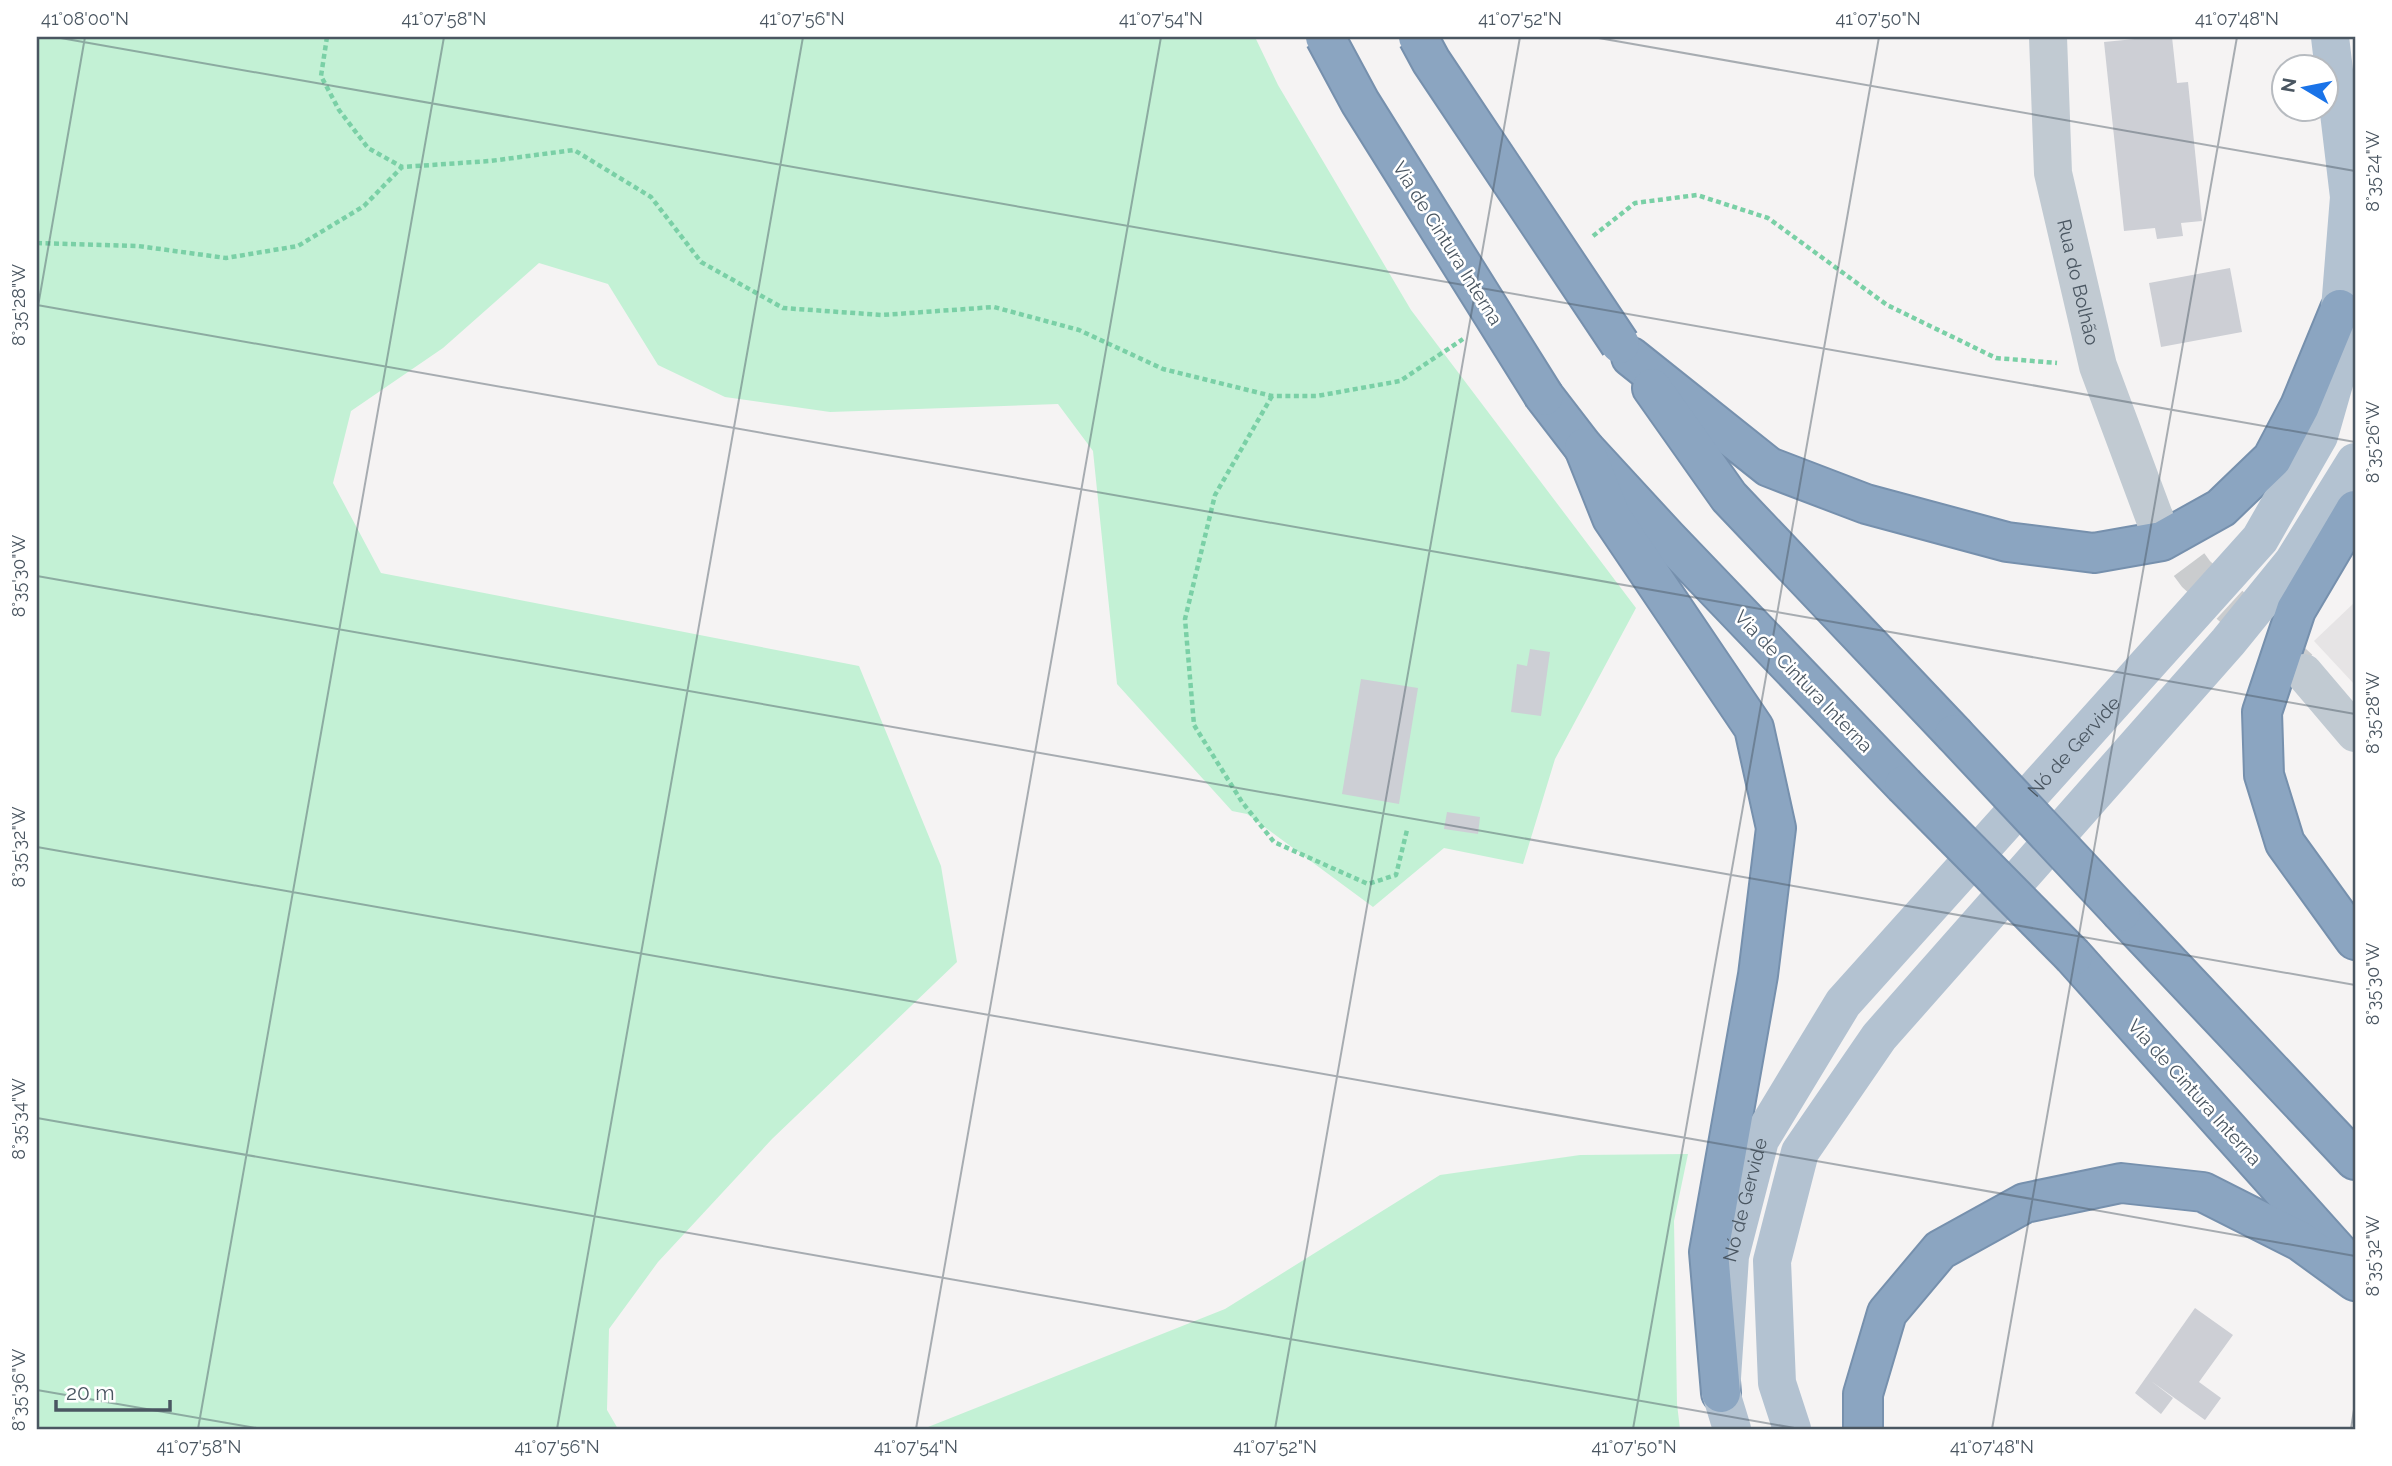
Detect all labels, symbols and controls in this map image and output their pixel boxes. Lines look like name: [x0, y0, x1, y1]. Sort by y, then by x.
text: 41°08'00"N: [41, 8, 129, 29]
text: 41°07'58"N: [402, 8, 486, 29]
text: 41°07'56"N: [759, 8, 845, 29]
text: 41°07'54"N: [1119, 8, 1203, 29]
text: 41°07'52"N: [1478, 8, 1562, 29]
text: 41°07'50"N: [1835, 8, 1921, 29]
text: 41°07'48"N: [2195, 8, 2279, 29]
north arrow: [2270, 52, 2340, 122]
text: N: [2276, 76, 2300, 94]
text: 8°35'24"W: [2362, 130, 2383, 212]
street label: Via de Cintura Interna: [1389, 157, 1507, 329]
street label: Rua do Bolhão: [2053, 217, 2104, 347]
text: 8°35'28"W: [8, 264, 29, 346]
text: 8°35'26"W: [2362, 401, 2383, 483]
text: 8°35'30"W: [8, 535, 29, 617]
street label: Via de Cintura Interna: [1730, 605, 1878, 757]
text: 8°35'28"W: [2362, 672, 2383, 754]
street label: Nó de Gervide: [2023, 692, 2124, 801]
text: 8°35'32"W: [8, 806, 29, 888]
text: 8°35'30"W: [2362, 943, 2383, 1025]
street label: Via de Cintura Interna: [2124, 1014, 2266, 1170]
text: 8°35'34"W: [8, 1078, 29, 1160]
street label: Nó de Gervide: [1718, 1135, 1771, 1264]
text: 8°35'32"W: [2362, 1215, 2383, 1297]
text: 8°35'36"W: [8, 1349, 29, 1431]
scale bar: [56, 1368, 170, 1412]
text: 20 m: [66, 1380, 114, 1405]
text: 41°07'58"N: [157, 1436, 241, 1457]
text: 41°07'56"N: [514, 1436, 600, 1457]
text: 41°07'54"N: [874, 1436, 958, 1457]
text: 41°07'52"N: [1233, 1436, 1317, 1457]
text: 41°07'50"N: [1591, 1436, 1677, 1457]
text: 41°07'48"N: [1950, 1436, 2034, 1457]

